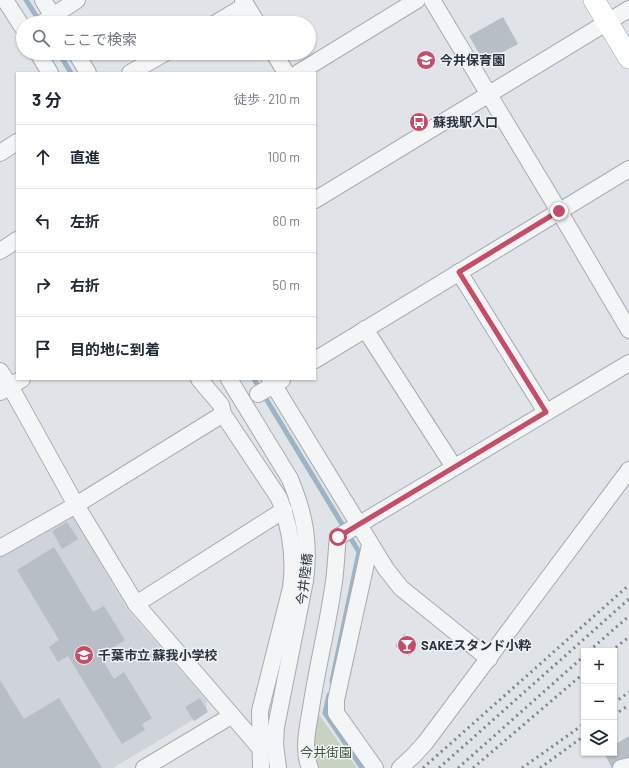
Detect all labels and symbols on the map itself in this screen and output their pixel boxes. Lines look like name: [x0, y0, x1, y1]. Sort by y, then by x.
school or university icon: 今井保育園: [415, 49, 437, 71]
place label: 今井保育園: [440, 52, 505, 68]
bus stop icon: 蘇我駅入口: [408, 111, 430, 133]
place label: 蘇我駅入口: [433, 114, 498, 130]
route end: [550, 202, 568, 220]
route start: [329, 528, 347, 546]
street label: 今井陸橋: [293, 552, 315, 606]
bar icon: SAKEスタンド小粋: [396, 634, 418, 656]
place label: SAKEスタンド小粋: [421, 637, 531, 653]
school or university icon: 千葉市立 蘇我小学校: [73, 644, 95, 666]
place label: 千葉市立 蘇我小学校: [98, 647, 218, 663]
park label: 今井街園: [300, 744, 352, 760]

